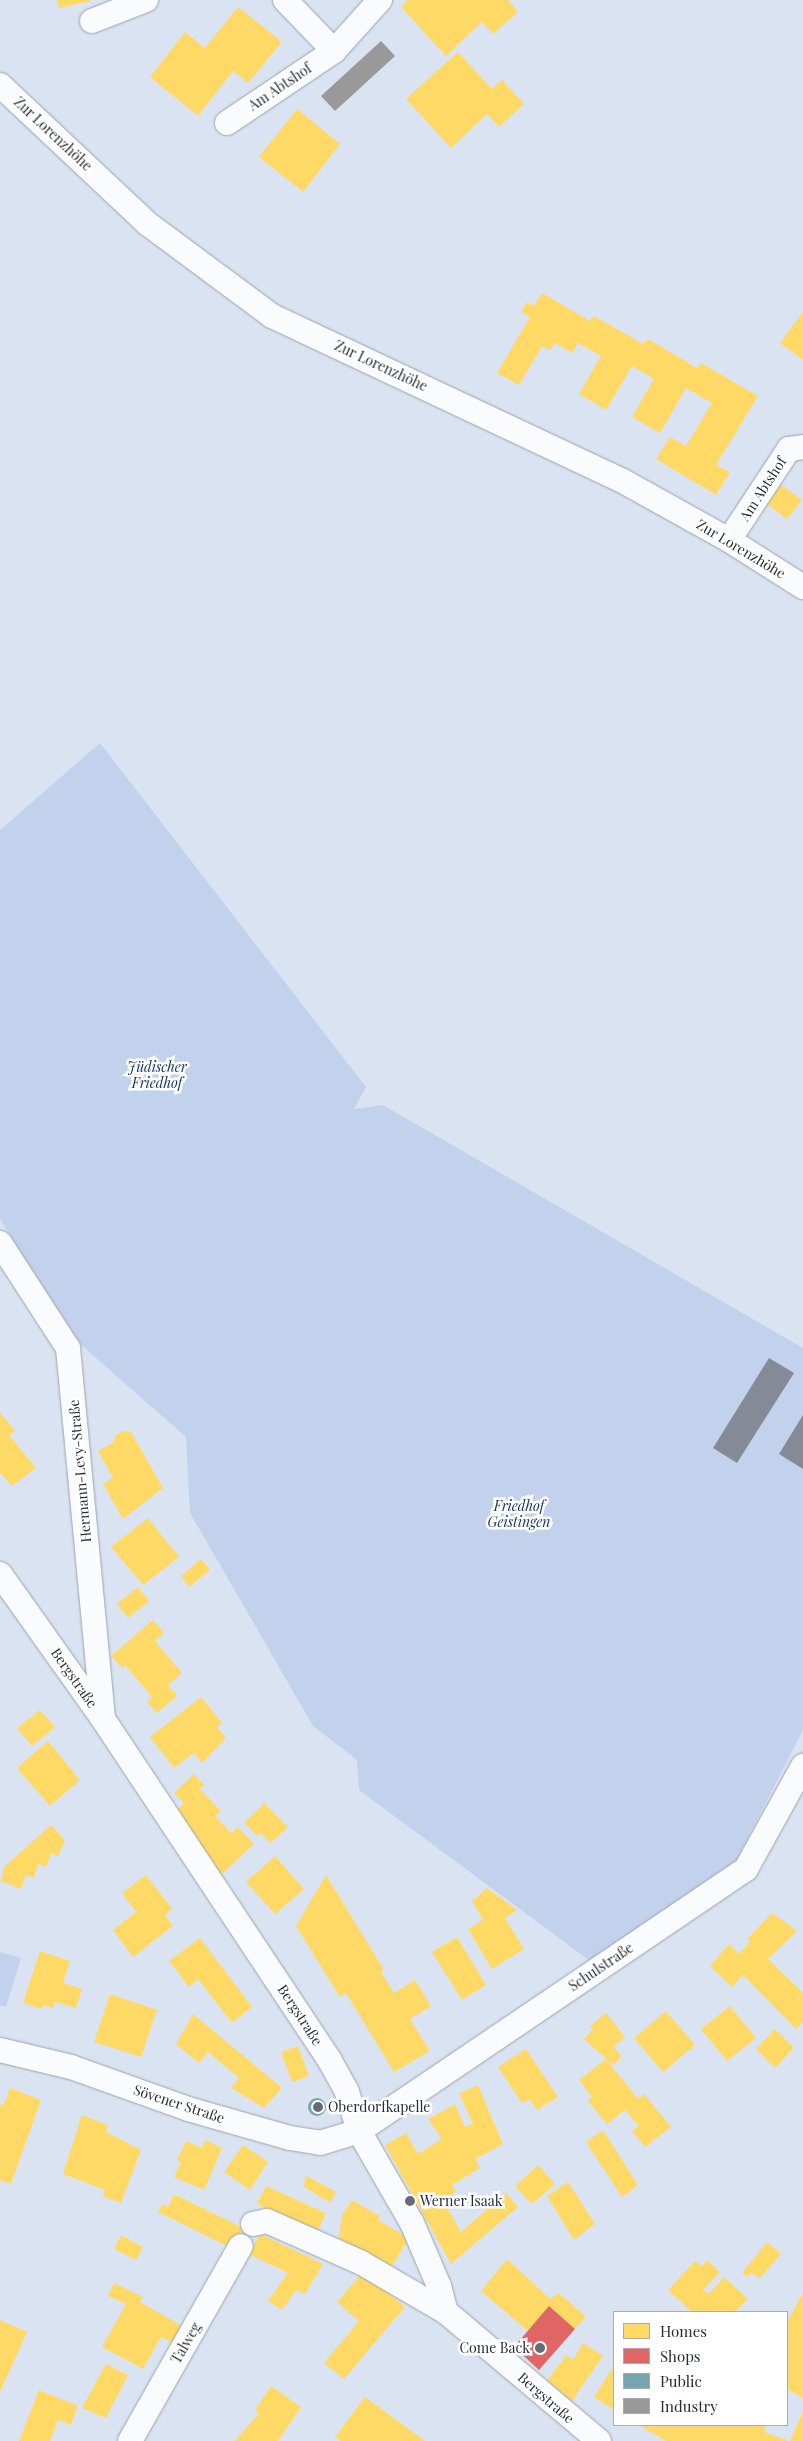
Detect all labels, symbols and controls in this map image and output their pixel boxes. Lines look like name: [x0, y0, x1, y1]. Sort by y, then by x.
street label: Am Abtshof: [245, 60, 315, 114]
street label: Zur Lorenzhöhe: [10, 93, 96, 175]
street label: Zur Lorenzhöhe: [332, 337, 430, 395]
street label: Am Abtshof: [736, 454, 790, 524]
street label: Zur Lorenzhöhe: [693, 516, 789, 582]
park label: Jüdischer Friedhof: [127, 1059, 187, 1092]
street label: Hermann-Levy-Straße: [65, 1399, 95, 1543]
park label: Friedhof Geistingen: [488, 1498, 550, 1530]
street label: Bergstraße: [47, 1645, 101, 1711]
street label: Schulstraße: [565, 1939, 637, 1995]
street label: Bergstraße: [274, 1981, 326, 2049]
street label: Sövener Straße: [131, 2081, 227, 2127]
place label: Oberdorfkapelle: [328, 2099, 430, 2115]
marker: Oberdorfkapelle: [312, 2101, 324, 2113]
place label: Werner Isaak: [420, 2193, 503, 2209]
marker: Werner Isaak: [404, 2195, 416, 2207]
legend: [613, 2311, 788, 2426]
street label: Talweg: [168, 2319, 204, 2367]
text: Homes: [660, 2321, 707, 2341]
place label: Come Back: [459, 2340, 530, 2356]
marker: Come Back: [534, 2342, 546, 2354]
text: Shops: [660, 2346, 701, 2366]
street label: Bergstraße: [514, 2369, 578, 2427]
text: Public: [660, 2371, 702, 2391]
text: Industry: [660, 2396, 718, 2416]

